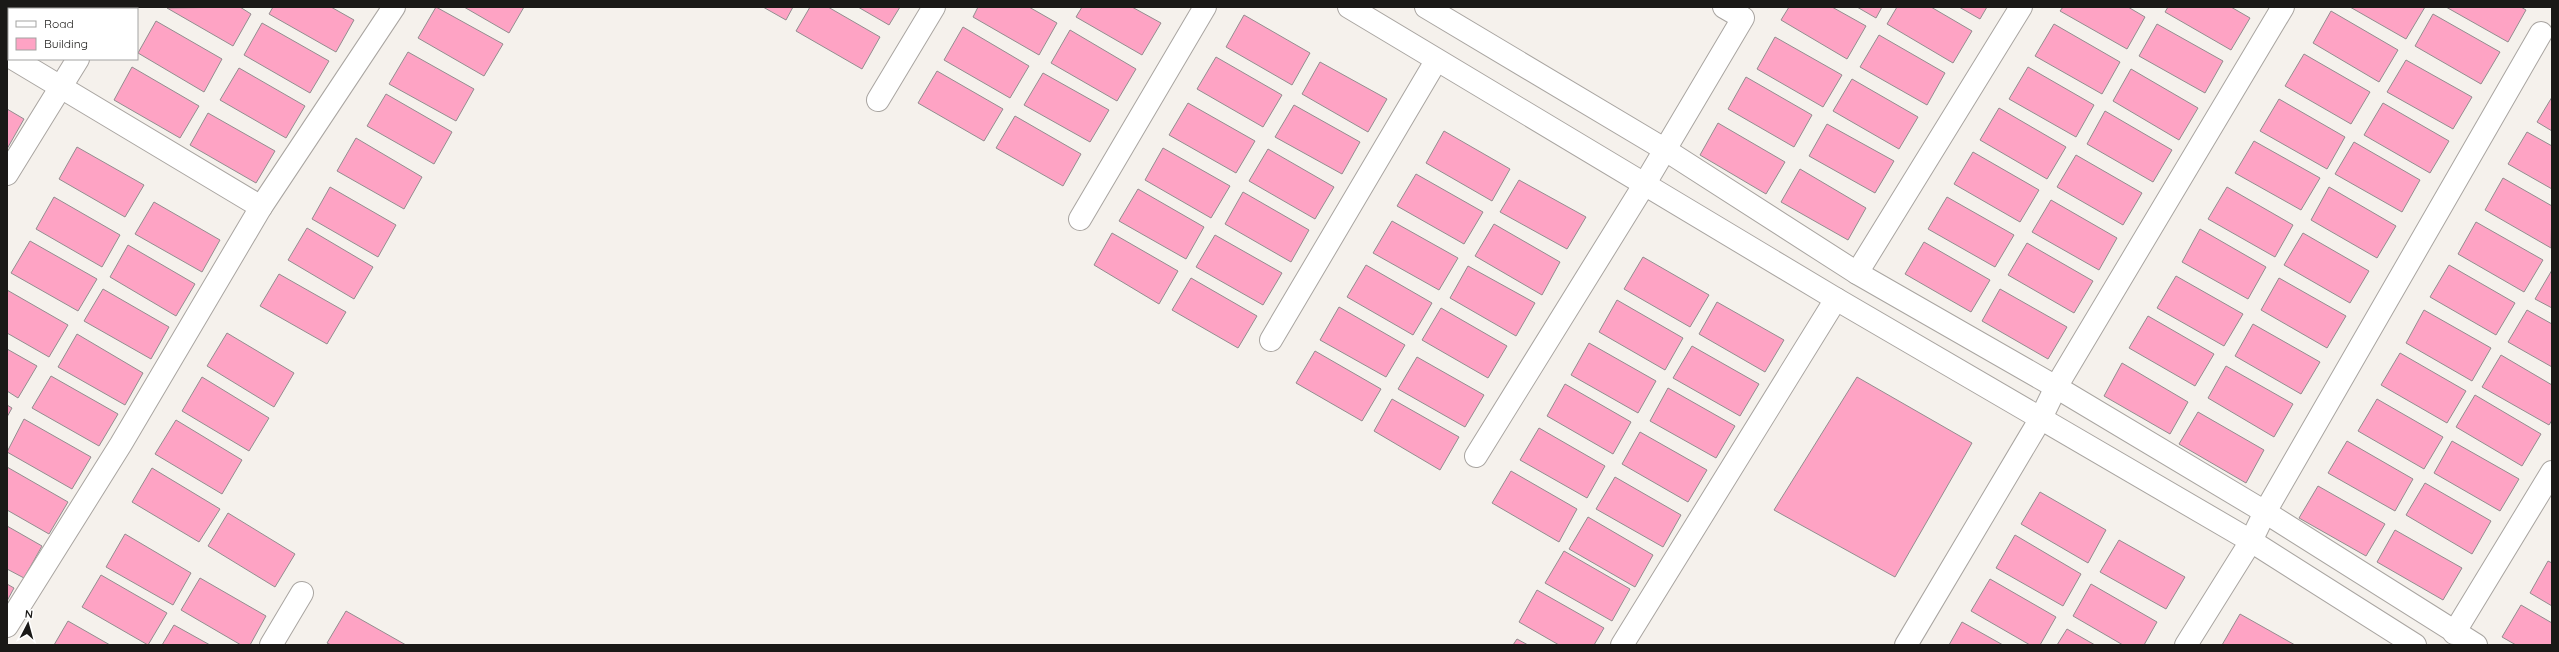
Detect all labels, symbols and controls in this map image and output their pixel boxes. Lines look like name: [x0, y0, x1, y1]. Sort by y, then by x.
legend: [8, 8, 138, 60]
text: Road: [44, 16, 74, 31]
text: Building: [44, 36, 88, 51]
north arrow: [8, 604, 48, 644]
text: N: [24, 607, 34, 621]

